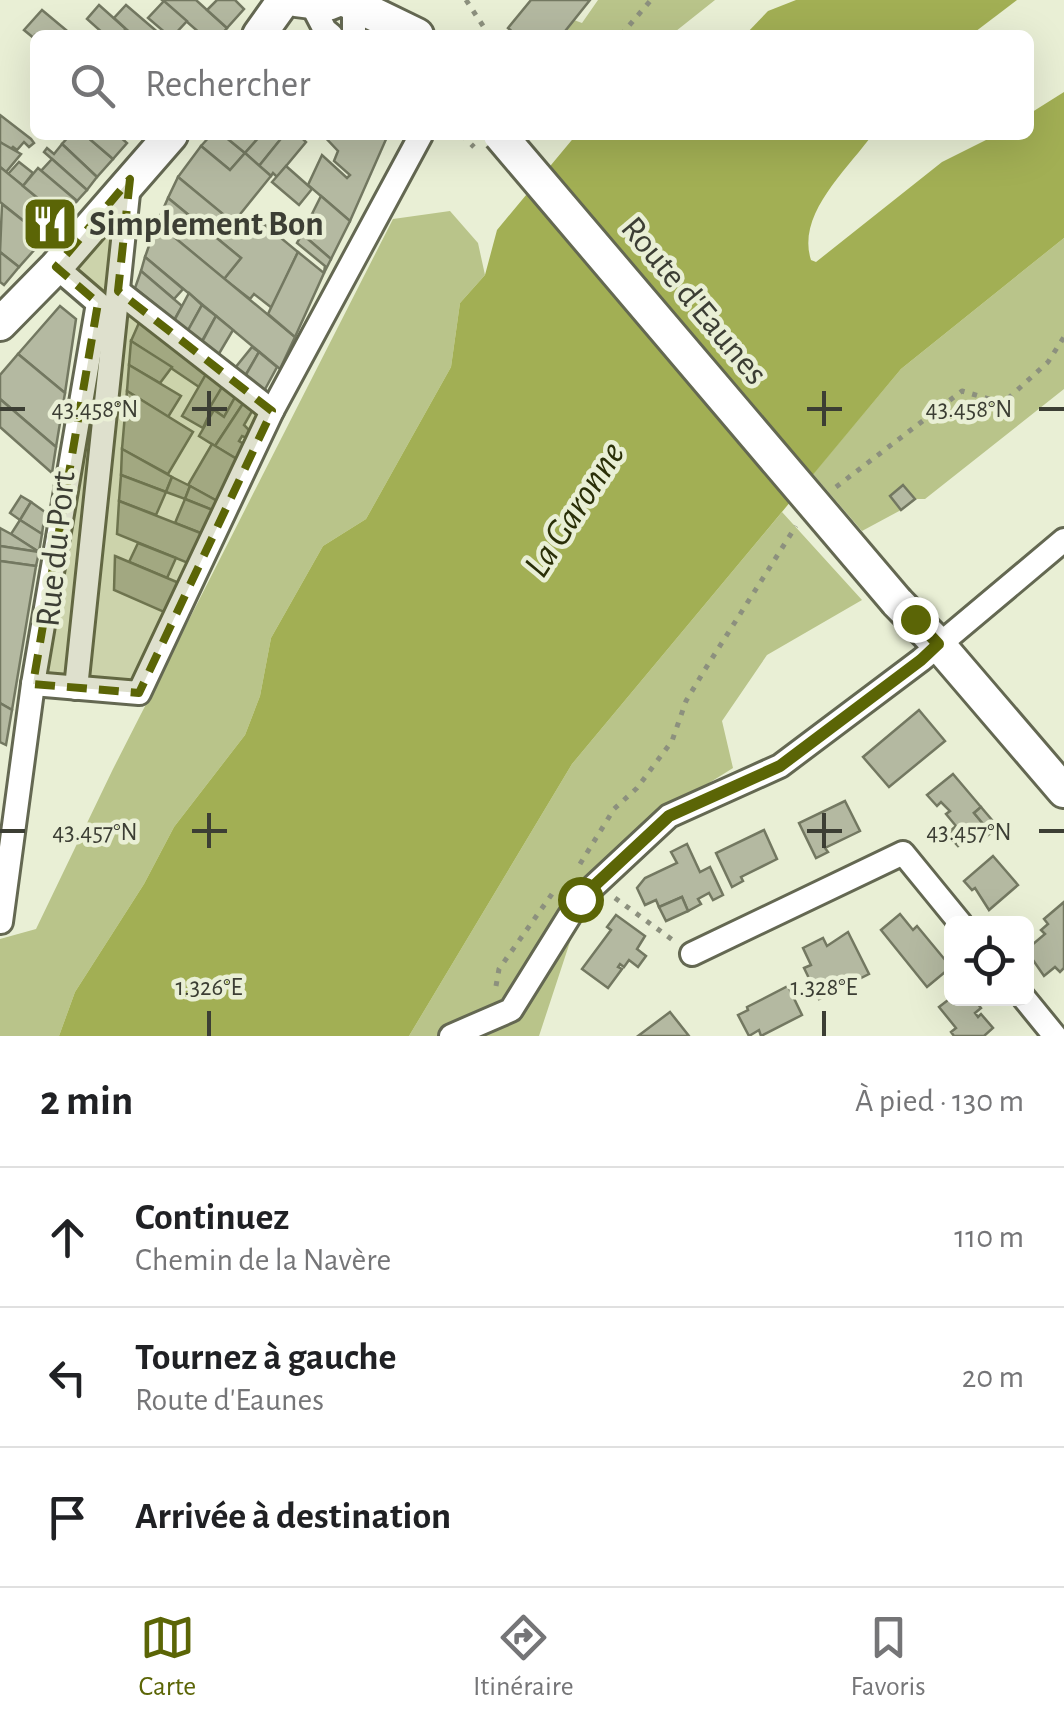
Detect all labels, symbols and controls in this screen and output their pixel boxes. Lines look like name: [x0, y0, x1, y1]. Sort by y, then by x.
search box: [30, 30, 1034, 140]
icon: search: [65, 58, 120, 113]
text: Rechercher: [145, 66, 311, 104]
restaurant icon: Simplement Bon: [20, 194, 80, 254]
place label: Simplement Bon: [89, 207, 324, 242]
street label: Route d'Eaunes: [614, 211, 774, 391]
text: 43.458°N: [52, 397, 138, 422]
text: 43.458°N: [926, 397, 1012, 422]
water label: La Garonne: [518, 436, 632, 584]
street label: Rue du Port: [30, 469, 82, 629]
route end: [893, 597, 939, 643]
text: 43.457°N: [52, 820, 138, 845]
text: 43.457°N: [926, 820, 1012, 845]
route start: [558, 877, 604, 923]
map controls: [944, 916, 1034, 1006]
button: locate: [944, 916, 1034, 1006]
text: 1.326°E: [175, 975, 243, 1000]
text: 1.328°E: [790, 975, 858, 1000]
text: 2 min: [40, 1080, 133, 1122]
text: À pied · 130 m: [855, 1085, 1024, 1117]
text: Continuez: [135, 1199, 289, 1237]
icon: ahead: [40, 1210, 95, 1265]
text: 110 m: [954, 1221, 1024, 1253]
text: Chemin de la Navère: [135, 1244, 391, 1276]
text: Tournez à gauche: [135, 1339, 397, 1377]
icon: left: [40, 1350, 95, 1405]
text: 20 m: [962, 1361, 1024, 1393]
text: Route d'Eaunes: [135, 1384, 324, 1416]
icon: arrive: [40, 1490, 95, 1545]
text: Arrivée à destination: [135, 1498, 451, 1536]
tab: Carte: [138, 1610, 196, 1704]
tab: Itinéraire: [473, 1610, 574, 1704]
tab: Favoris: [851, 1610, 926, 1704]

